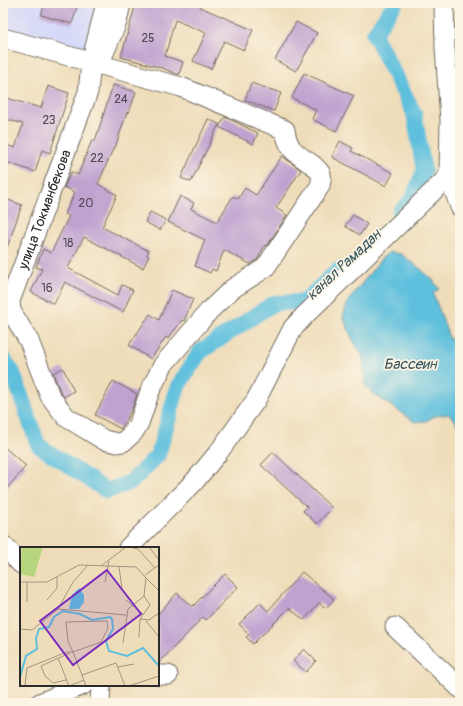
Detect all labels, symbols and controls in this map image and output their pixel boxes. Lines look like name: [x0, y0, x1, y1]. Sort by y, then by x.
house number: 25: [141, 31, 155, 46]
house number: 24: [114, 92, 128, 107]
house number: 23: [42, 113, 56, 128]
street label: улица Токманбекова: [14, 147, 74, 272]
house number: 22: [90, 151, 104, 166]
house number: 20: [79, 196, 93, 211]
water label: канал Рамадан: [303, 225, 386, 304]
house number: 18: [63, 236, 73, 251]
house number: 16: [41, 281, 53, 296]
water label: Бассеин: [384, 355, 438, 374]
inset map: [20, 547, 159, 686]

